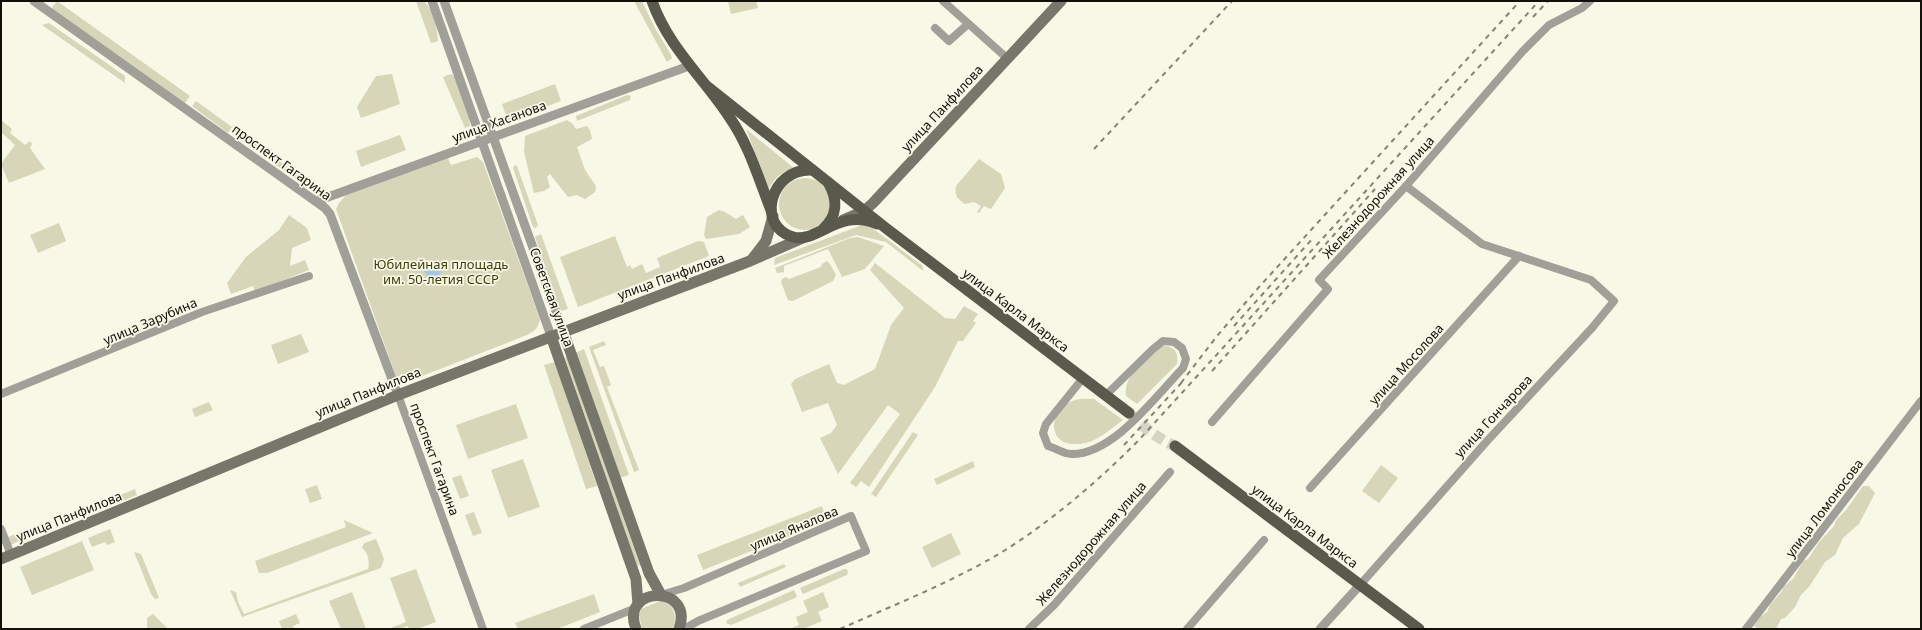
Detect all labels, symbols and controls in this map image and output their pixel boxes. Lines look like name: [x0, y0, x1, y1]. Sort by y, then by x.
street label: улица Панфилова: [897, 61, 987, 155]
street label: улица Хасанова: [449, 96, 549, 146]
street label: проспект Гагарина: [229, 120, 335, 204]
street label: Железнодорожная улица: [1318, 132, 1438, 262]
street label: Советская улица: [526, 245, 578, 349]
street label: улица Панфилова: [615, 248, 727, 304]
park label: Юбилейная площадь им. 50-летия СССР: [374, 255, 508, 288]
street label: улица Карла Маркса: [959, 264, 1073, 356]
street label: улица Зарубина: [100, 293, 200, 349]
street label: улица Мосолова: [1365, 319, 1447, 409]
street label: улица Панфилова: [312, 363, 424, 421]
street label: улица Гончарова: [1450, 371, 1536, 461]
street label: проспект Гагарина: [406, 400, 464, 518]
street label: улица Ломоносова: [1781, 455, 1867, 561]
street label: Железнодорожная улица: [1032, 477, 1150, 609]
street label: улица Карла Маркса: [1248, 480, 1362, 572]
street label: улица Панфилова: [13, 487, 125, 545]
street label: улица Яналова: [747, 501, 841, 555]

